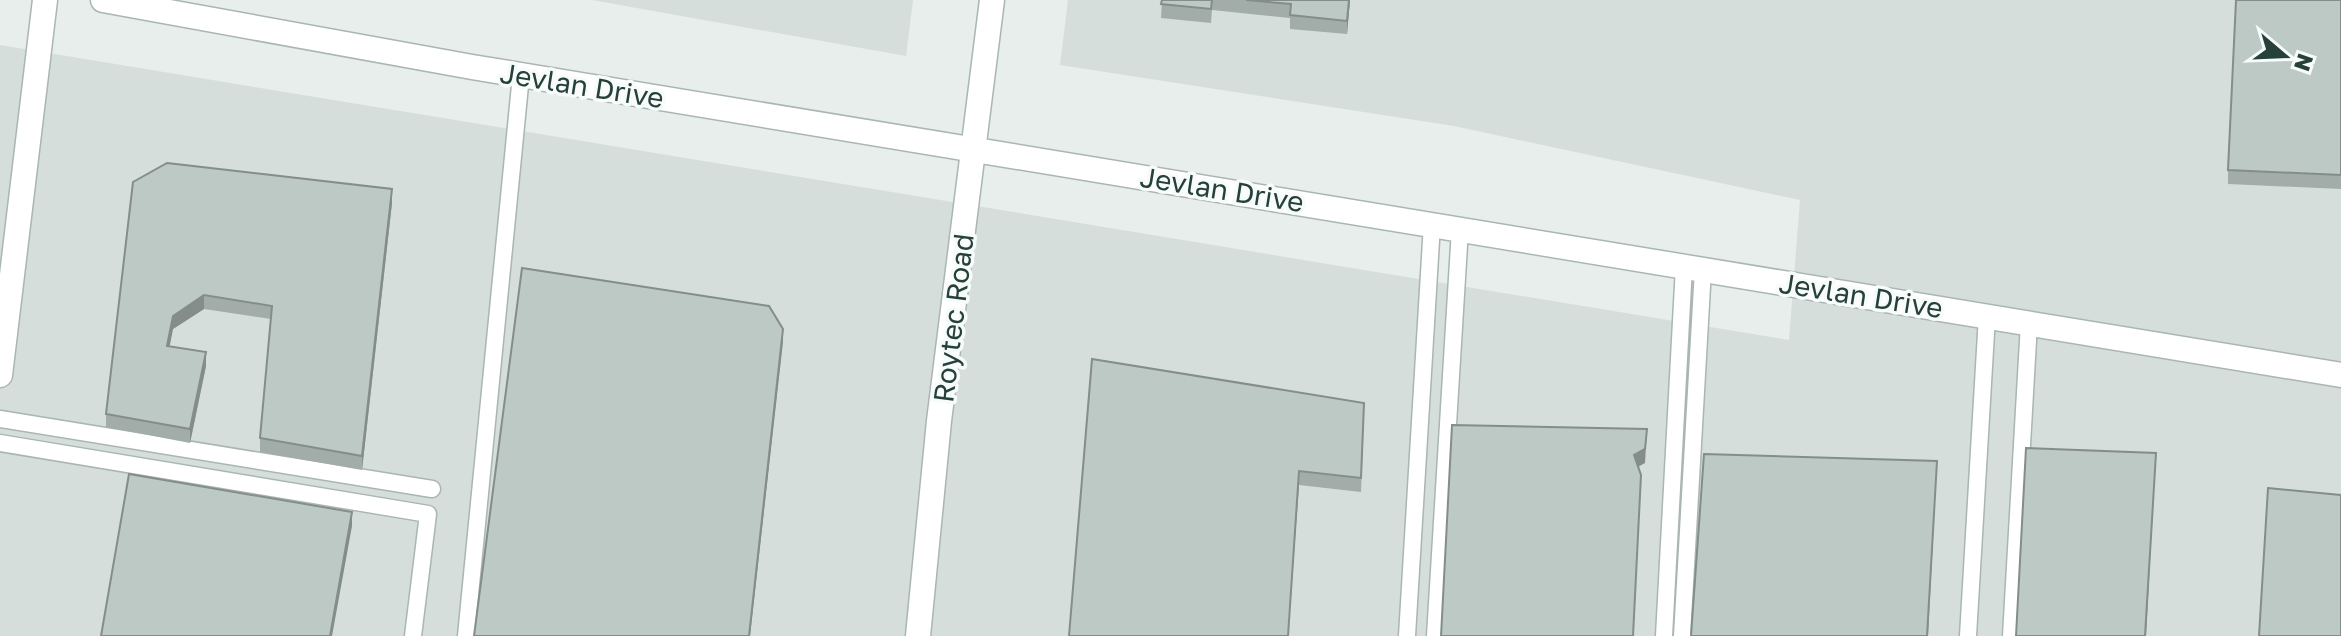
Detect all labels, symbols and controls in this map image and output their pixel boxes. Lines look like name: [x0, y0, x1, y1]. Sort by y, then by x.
north arrow: [2245, 16, 2325, 96]
text: N: [2289, 50, 2320, 75]
street label: Jevlan Drive: [498, 56, 666, 114]
street label: Jevlan Drive: [1138, 160, 1306, 218]
street label: Roytec Road: [926, 232, 980, 404]
street label: Jevlan Drive: [1777, 266, 1945, 324]

